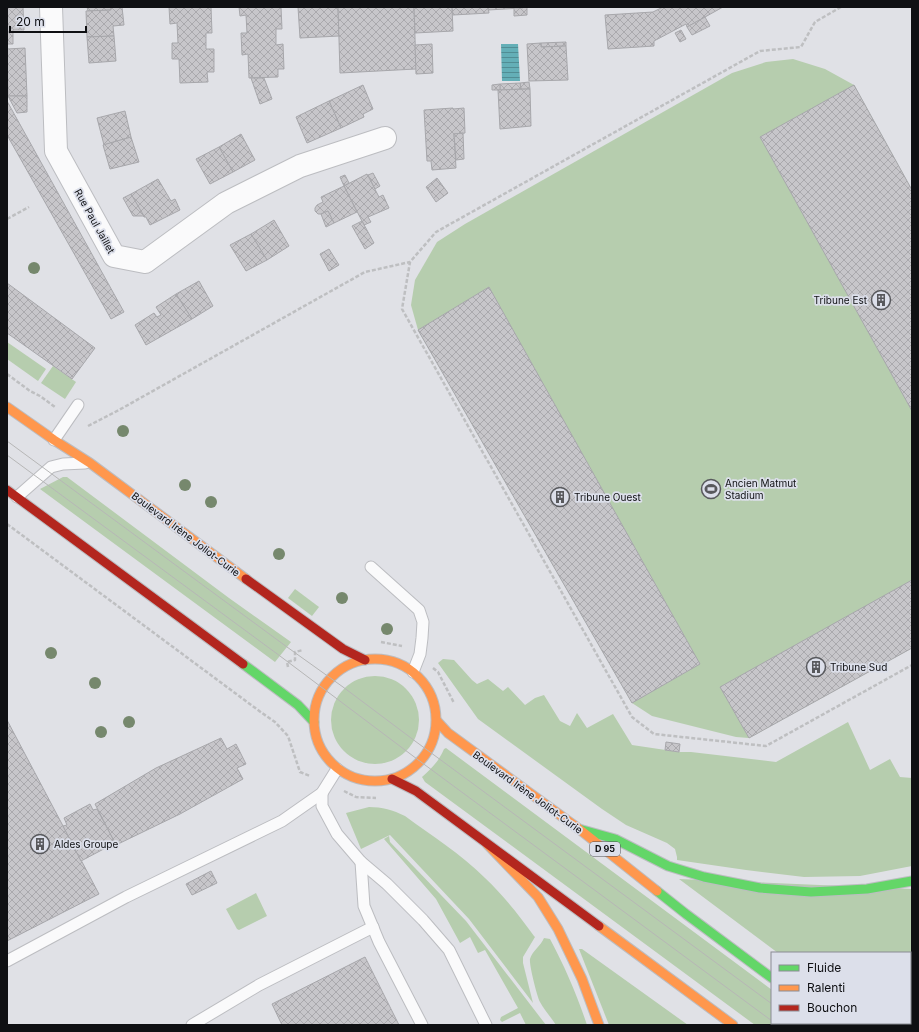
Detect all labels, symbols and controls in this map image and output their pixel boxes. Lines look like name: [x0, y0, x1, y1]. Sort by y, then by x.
scale bar: [10, 8, 86, 34]
text: 20 m: [16, 14, 45, 29]
street label: Rue Paul Jaillet: [72, 187, 118, 256]
building icon: Tribune Est: [870, 289, 892, 311]
place label: Tribune Est: [814, 294, 868, 306]
place label: Ancien Matmut Stadium: [725, 477, 797, 501]
sports icon: Ancien Matmut Stadium: [700, 478, 722, 500]
building icon: Tribune Ouest: [549, 486, 571, 508]
street label: Boulevard Irène Joliot-Curie: [129, 489, 243, 579]
place label: Tribune Ouest: [574, 491, 641, 503]
building icon: Tribune Sud: [805, 656, 827, 678]
place label: Tribune Sud: [830, 661, 887, 673]
street label: Boulevard Irène Joliot-Curie: [471, 748, 585, 836]
building icon: Aldes Groupe: [29, 833, 51, 855]
place label: Aldes Groupe: [54, 838, 118, 850]
road number: D 95: [590, 842, 620, 856]
legend: [771, 952, 911, 1024]
text: Fluide: [807, 960, 841, 975]
text: Ralenti: [807, 980, 845, 995]
text: Bouchon: [807, 1000, 857, 1015]

